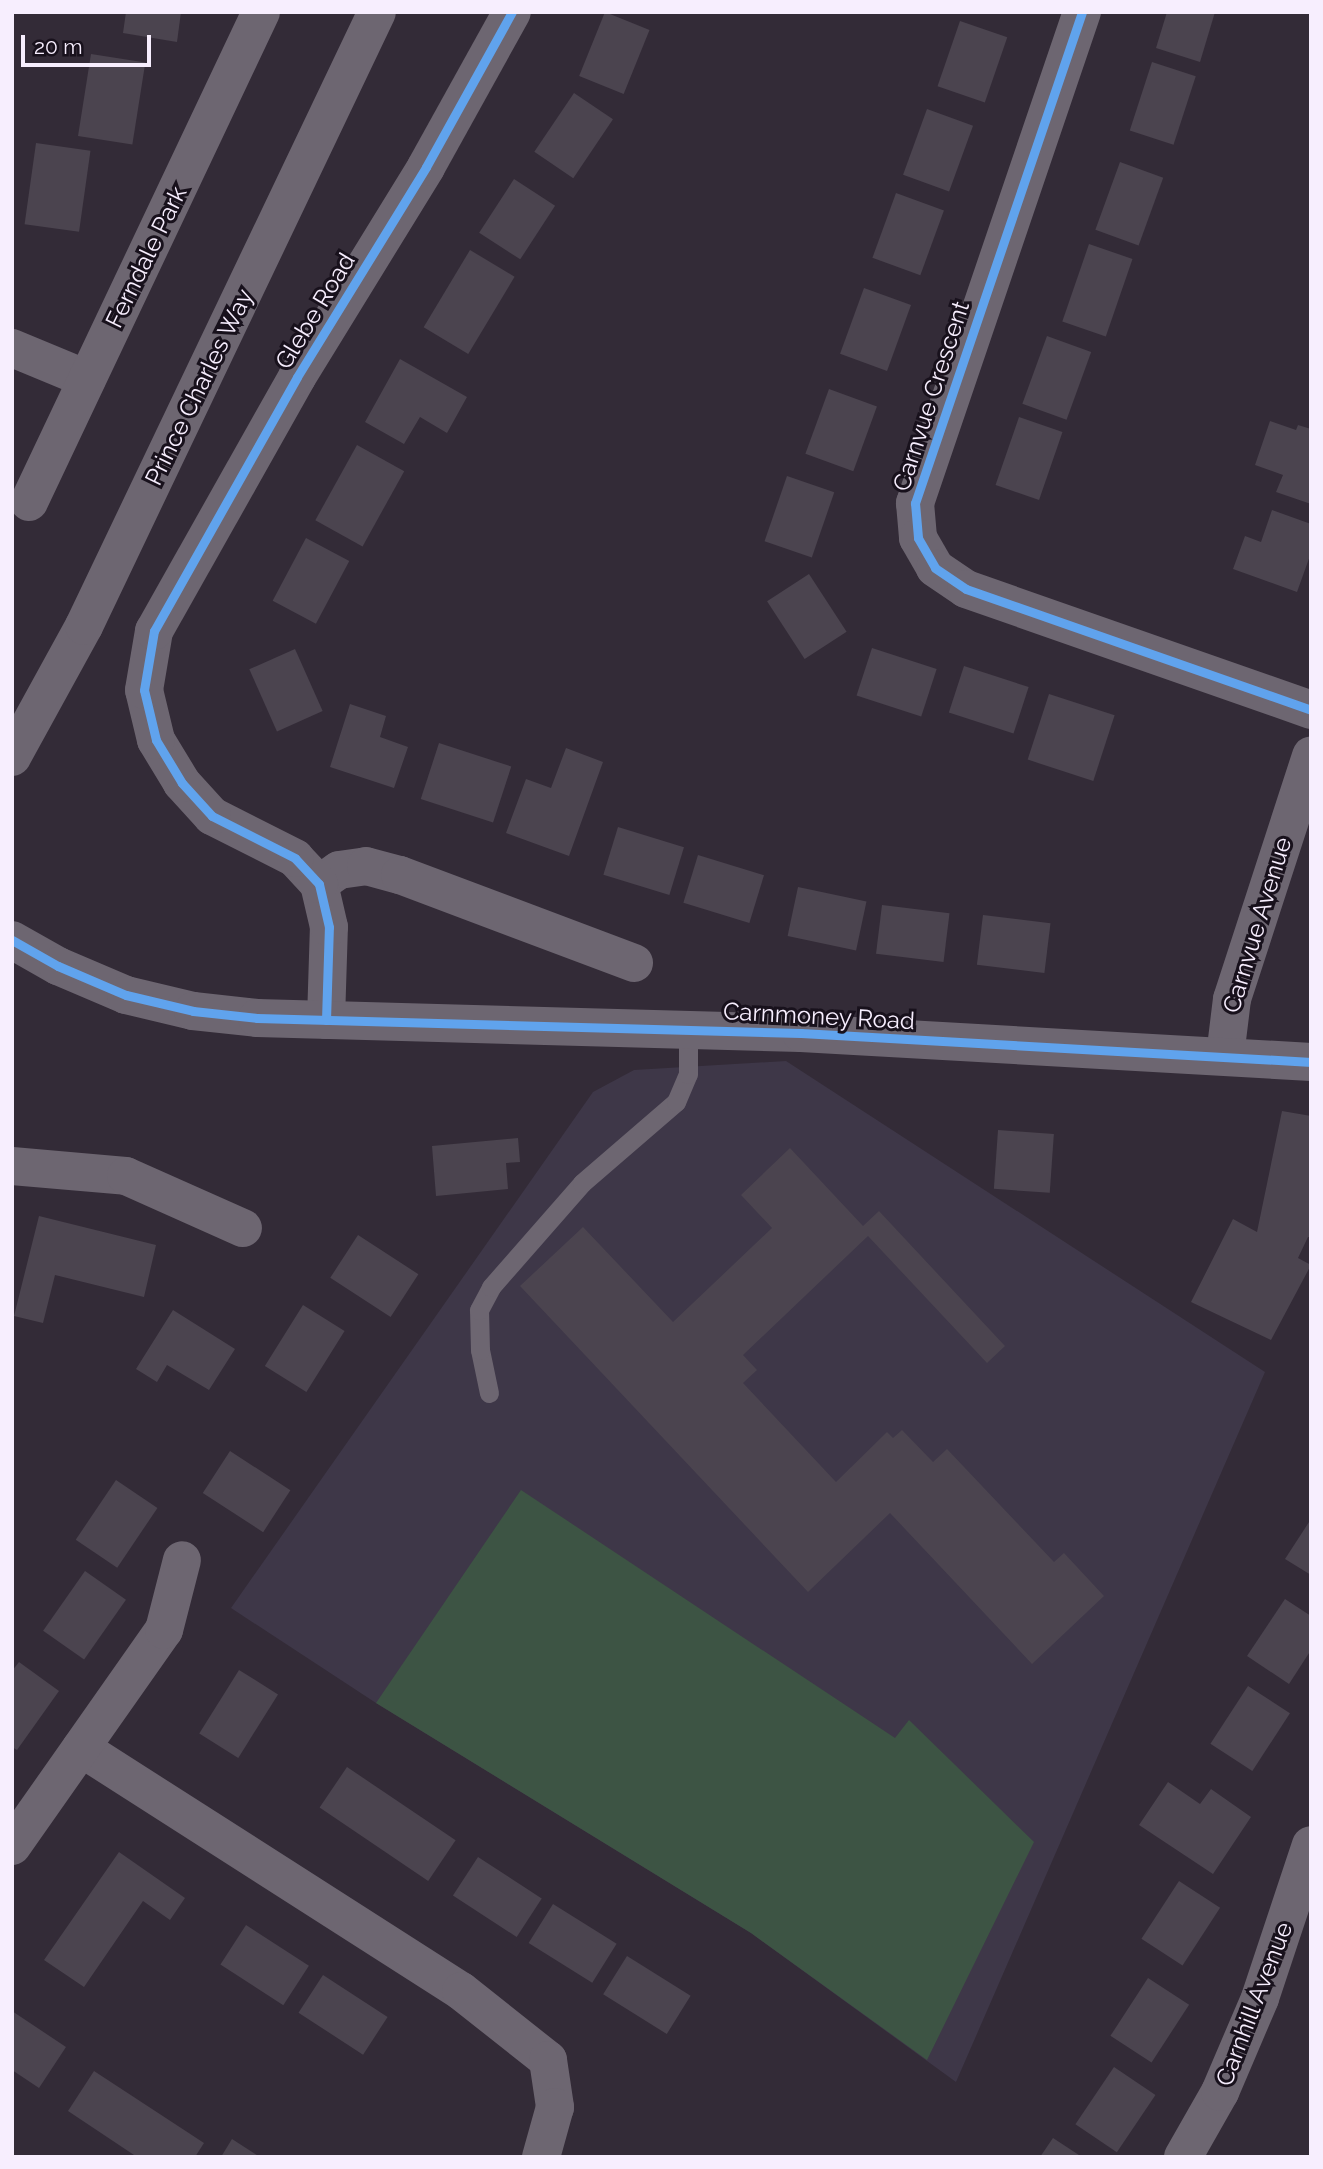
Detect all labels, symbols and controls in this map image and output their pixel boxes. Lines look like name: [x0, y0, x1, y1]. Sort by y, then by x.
scale bar: [24, 21, 154, 65]
text: 20 m: [34, 34, 82, 59]
street label: Ferndale Park: [99, 182, 193, 332]
street label: Glebe Road: [269, 248, 361, 374]
street label: Prince Charles Way: [139, 284, 259, 490]
street label: Carnvue Crescent: [887, 297, 975, 495]
street label: Carnvue Avenue: [1216, 833, 1298, 1017]
street label: Carnmoney Road: [722, 997, 916, 1035]
street label: Carnhill Avenue: [1209, 1917, 1299, 2091]

